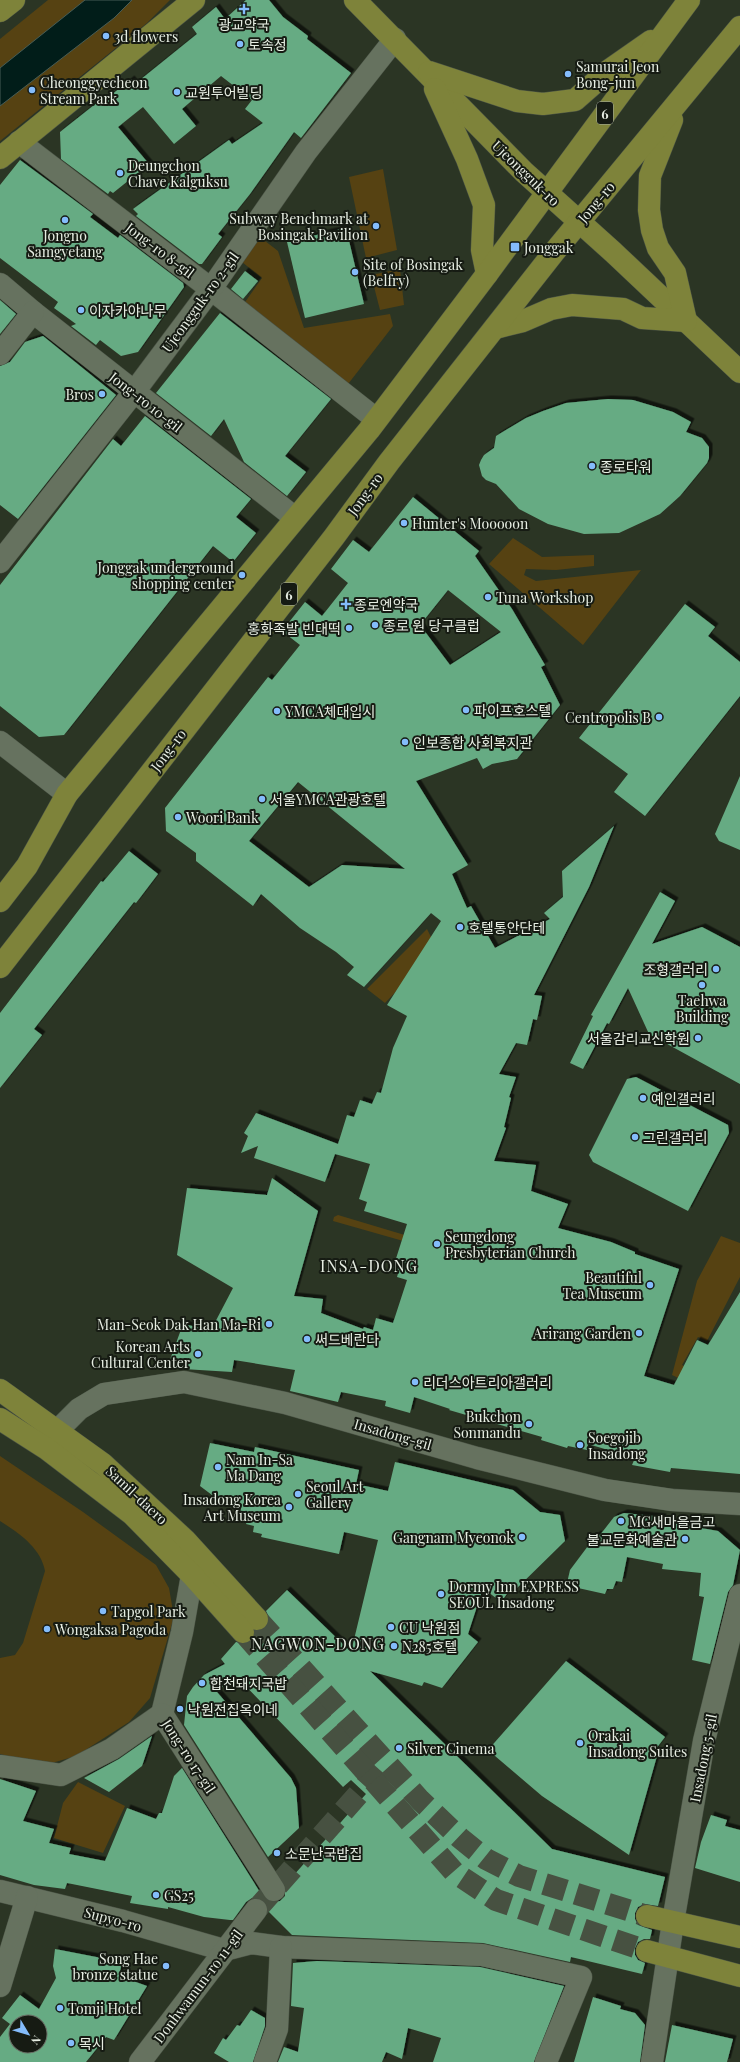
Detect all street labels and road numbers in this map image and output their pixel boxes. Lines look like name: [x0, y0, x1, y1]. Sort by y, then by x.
road number: 6: [597, 102, 613, 124]
street label: Ujeongguk-ro: [488, 136, 564, 210]
street label: Jong-ro: [573, 177, 619, 227]
street label: Jong-ro 8-gil: [121, 217, 198, 282]
street label: Ujeongguk-ro 2-gil: [157, 248, 243, 356]
street label: Jong-ro 10-gil: [105, 367, 186, 436]
street label: Jong-ro: [343, 469, 387, 520]
road number: 6: [281, 583, 297, 605]
street label: Jong-ro: [145, 725, 190, 776]
street label: Insadong-gil: [352, 1414, 434, 1454]
street label: Samil-daero: [102, 1461, 172, 1529]
street label: Insadong 5-gil: [685, 1712, 721, 1804]
street label: Jong-ro 17-gil: [157, 1714, 220, 1797]
street label: Supyo-ro: [82, 1902, 144, 1936]
street label: Donhwamun-ro 11-gil: [149, 1925, 247, 2047]

